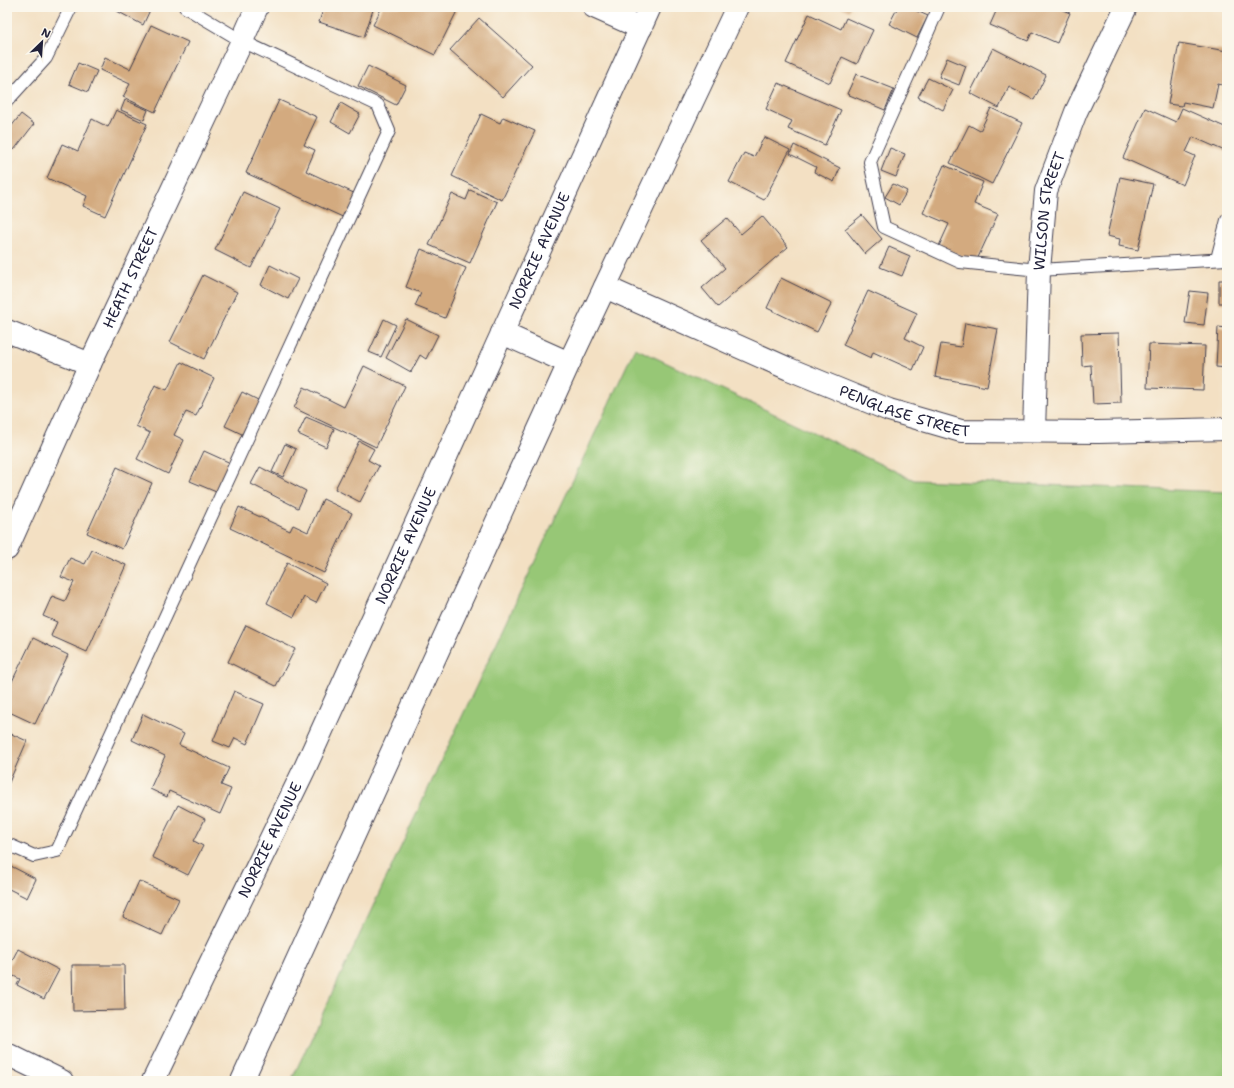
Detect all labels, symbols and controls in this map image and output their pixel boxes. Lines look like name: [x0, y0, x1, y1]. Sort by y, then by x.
north arrow: [22, 22, 62, 62]
text: N: [39, 25, 53, 42]
street label: WILSON STREET: [1029, 149, 1070, 271]
street label: NORRIE AVENUE: [504, 189, 575, 312]
street label: HEATH STREET: [98, 224, 163, 332]
street label: PENGLASE STREET: [836, 381, 970, 441]
street label: NORRIE AVENUE: [370, 484, 441, 607]
street label: NORRIE AVENUE: [233, 779, 307, 901]

